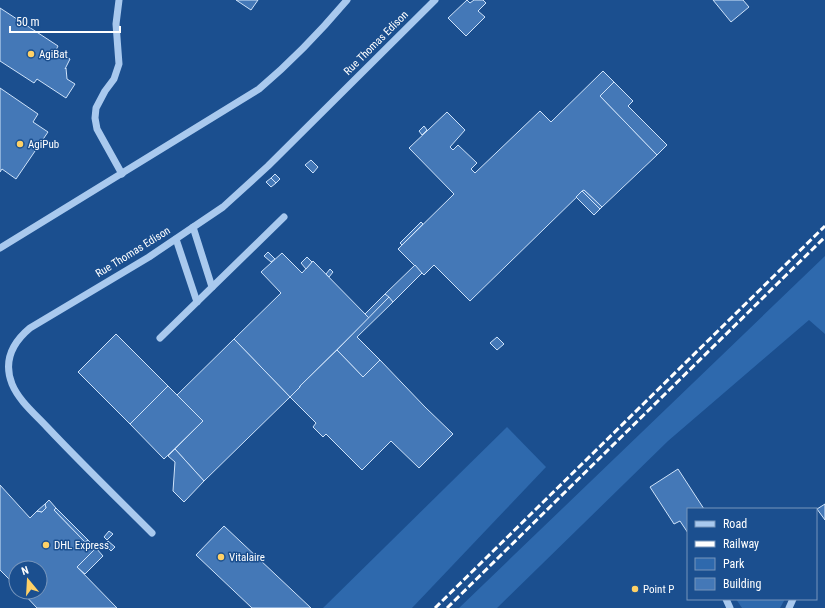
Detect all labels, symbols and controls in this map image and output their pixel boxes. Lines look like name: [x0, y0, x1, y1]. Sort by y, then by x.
scale bar: [10, 8, 120, 34]
street label: Rue Thomas Edison: [341, 8, 411, 78]
text: 50 m: [16, 15, 40, 29]
place label: AgiBat: [39, 48, 68, 61]
marker: AgiBat: [26, 49, 36, 59]
place label: AgiPub: [28, 138, 59, 151]
marker: AgiPub: [15, 139, 25, 149]
street label: Rue Thomas Edison: [93, 224, 173, 280]
legend: [687, 508, 817, 600]
text: Road: [723, 517, 747, 531]
text: Railway: [723, 537, 759, 551]
place label: DHL Express: [54, 539, 109, 552]
marker: DHL Express: [41, 540, 51, 550]
place label: Vitalaire: [229, 551, 265, 564]
marker: Vitalaire: [216, 552, 226, 562]
text: Park: [723, 557, 745, 571]
north arrow: [8, 560, 48, 600]
text: N: [20, 564, 31, 578]
text: Building: [723, 577, 761, 591]
place label: Point P: [643, 583, 674, 596]
marker: Point P: [630, 584, 640, 594]

